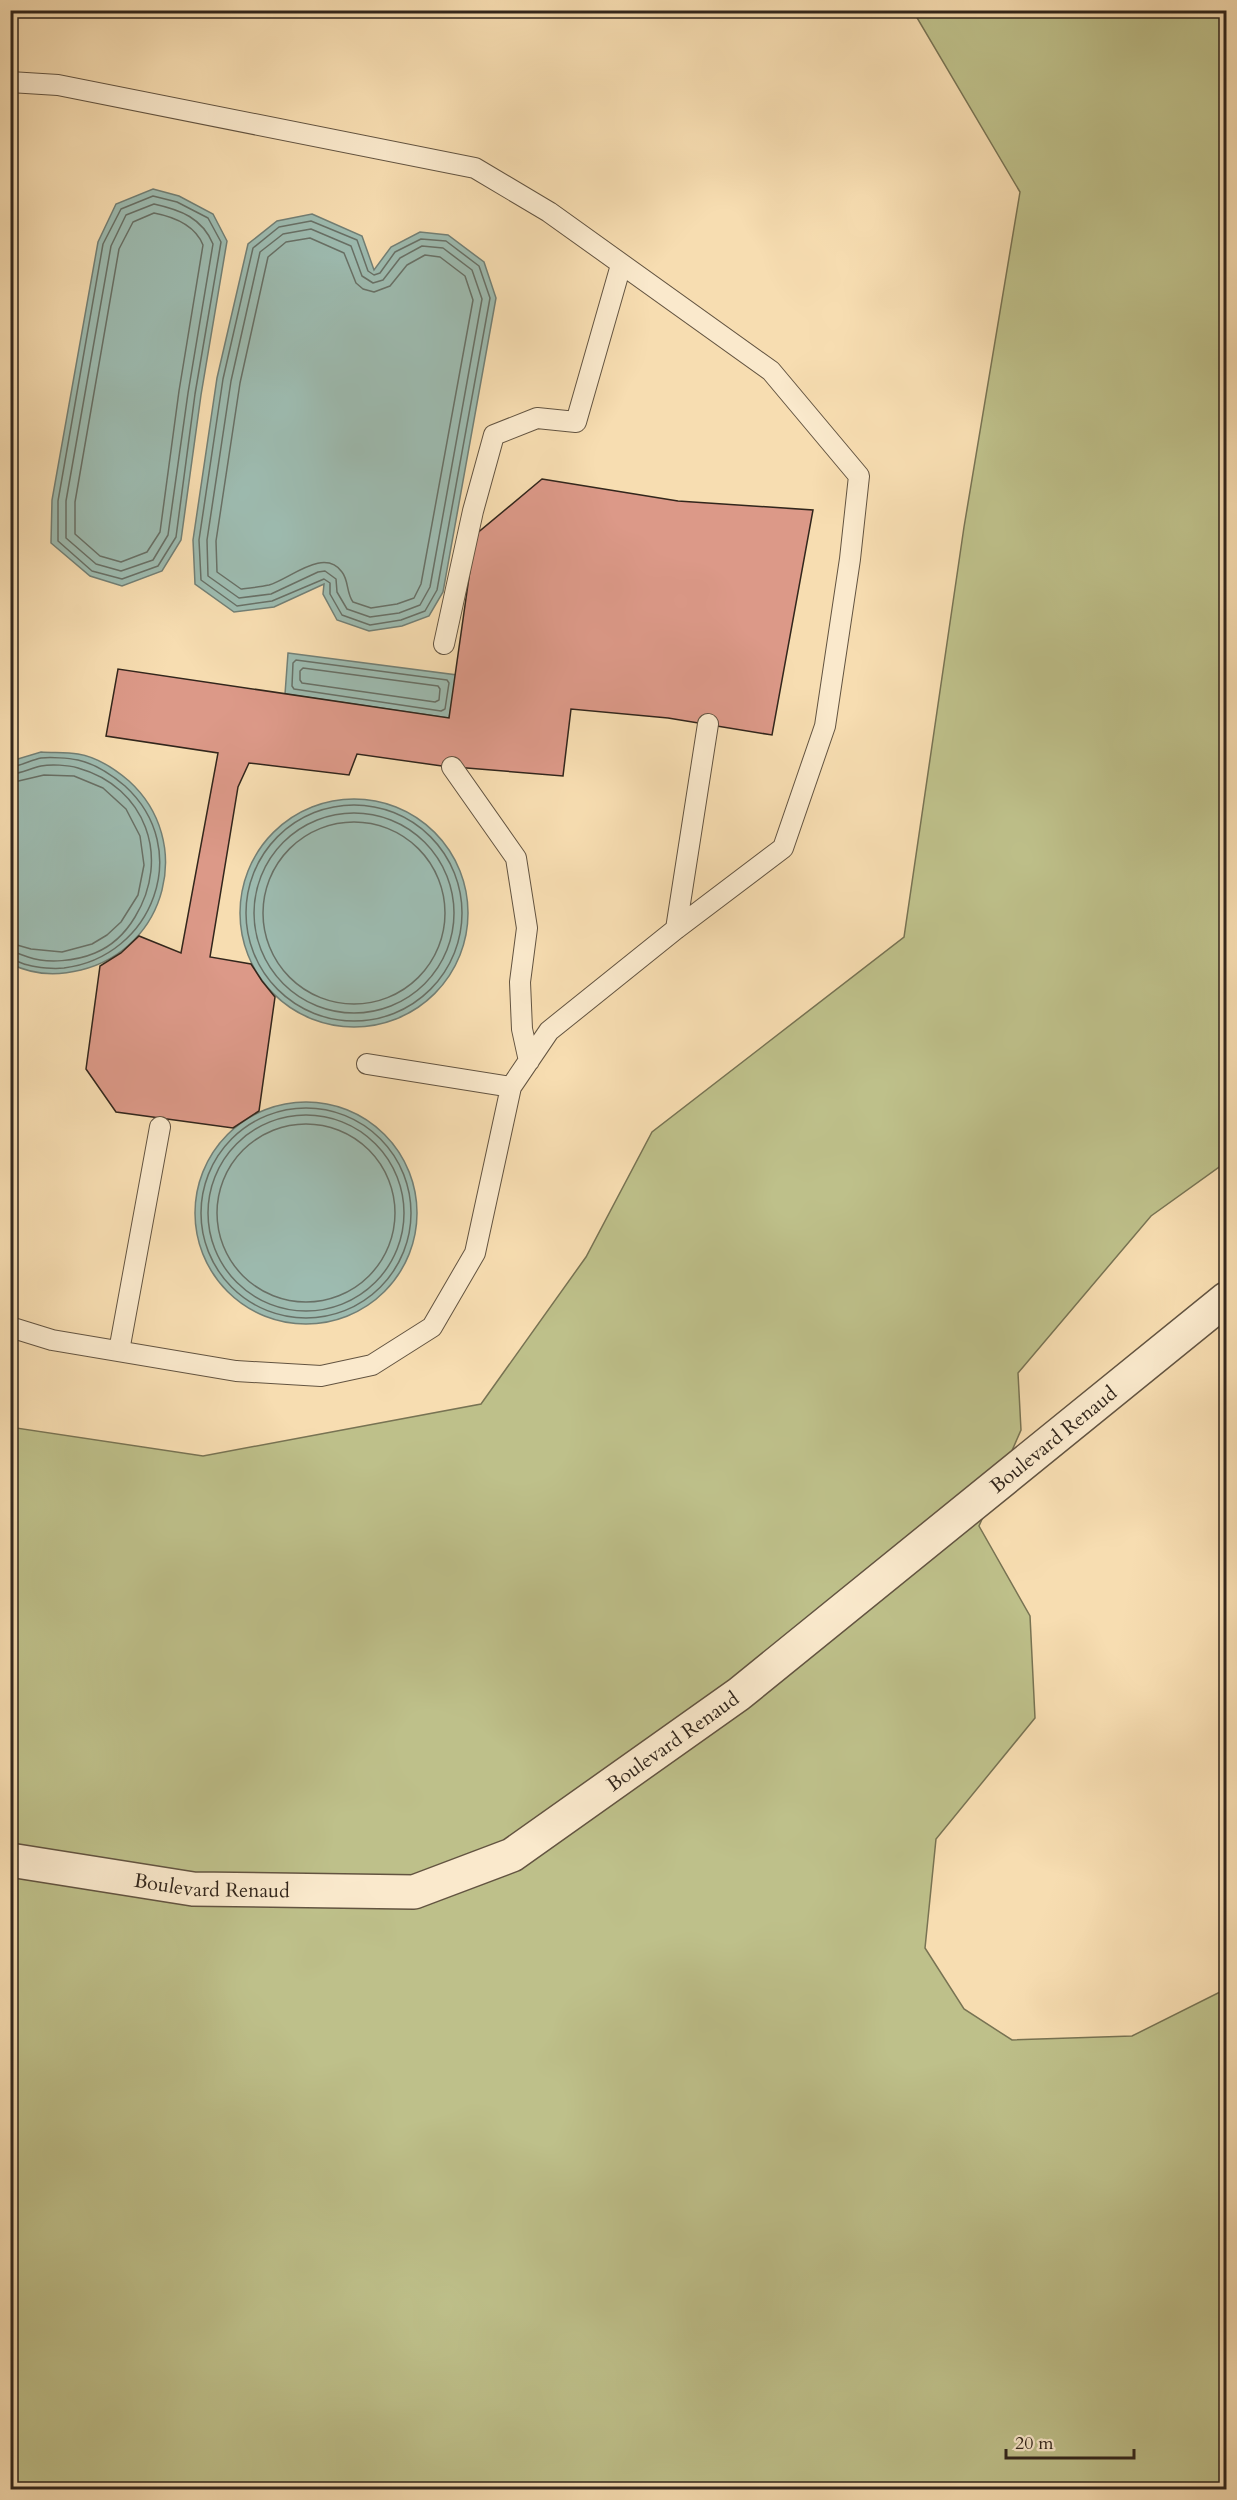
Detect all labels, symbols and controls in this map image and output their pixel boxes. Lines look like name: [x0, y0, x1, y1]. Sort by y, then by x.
street label: Boulevard Renaud: [984, 1380, 1123, 1499]
street label: Boulevard Renaud: [601, 1685, 745, 1798]
street label: Boulevard Renaud: [132, 1867, 290, 1904]
scale bar: [1006, 2422, 1134, 2460]
text: 20 m: [1015, 2431, 1054, 2456]

